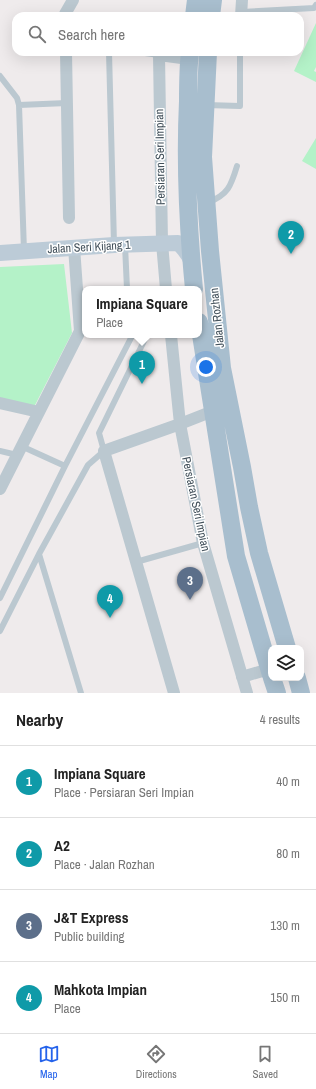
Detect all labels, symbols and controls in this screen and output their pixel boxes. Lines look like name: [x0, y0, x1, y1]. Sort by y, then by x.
search box: [12, 12, 304, 56]
icon: search: [26, 23, 48, 45]
text: Search here: [58, 24, 125, 45]
street label: Persiaran Seri Impian: [151, 109, 169, 205]
pin: 2: [278, 221, 304, 254]
street label: Jalan Seri Kijang 1: [47, 237, 131, 257]
popup: [82, 286, 202, 338]
street label: Jalan Rozhan: [206, 287, 228, 349]
text: Impiana Square: [96, 293, 188, 314]
text: Place: [96, 314, 123, 331]
pin: 1: [129, 351, 155, 384]
your location: [196, 357, 216, 377]
street label: Persiaran Seri Impian: [178, 455, 214, 553]
pin: 3: [177, 567, 203, 600]
pin: 4: [97, 585, 123, 618]
map controls: [268, 645, 304, 681]
button: layers: [268, 645, 304, 681]
text: Nearby: [16, 708, 63, 731]
text: 4 results: [260, 711, 300, 728]
text: Impiana Square: [54, 763, 146, 784]
text: 1: [26, 773, 32, 790]
text: 40 m: [276, 773, 300, 790]
text: Place · Persiaran Seri Impian: [54, 784, 194, 801]
text: A2: [54, 835, 70, 856]
text: 2: [26, 845, 32, 862]
text: 80 m: [276, 845, 300, 862]
text: Place · Jalan Rozhan: [54, 856, 155, 873]
text: J&T Express: [54, 907, 129, 928]
text: 3: [26, 917, 32, 934]
text: 130 m: [270, 917, 300, 934]
text: Public building: [54, 928, 125, 945]
text: Mahkota Impian: [54, 979, 147, 1000]
text: 4: [26, 989, 32, 1006]
text: 150 m: [270, 989, 300, 1006]
text: Place: [54, 1000, 81, 1017]
tab: Map: [38, 1043, 60, 1081]
tab: Directions: [136, 1043, 177, 1081]
tab: Saved: [253, 1043, 278, 1081]

